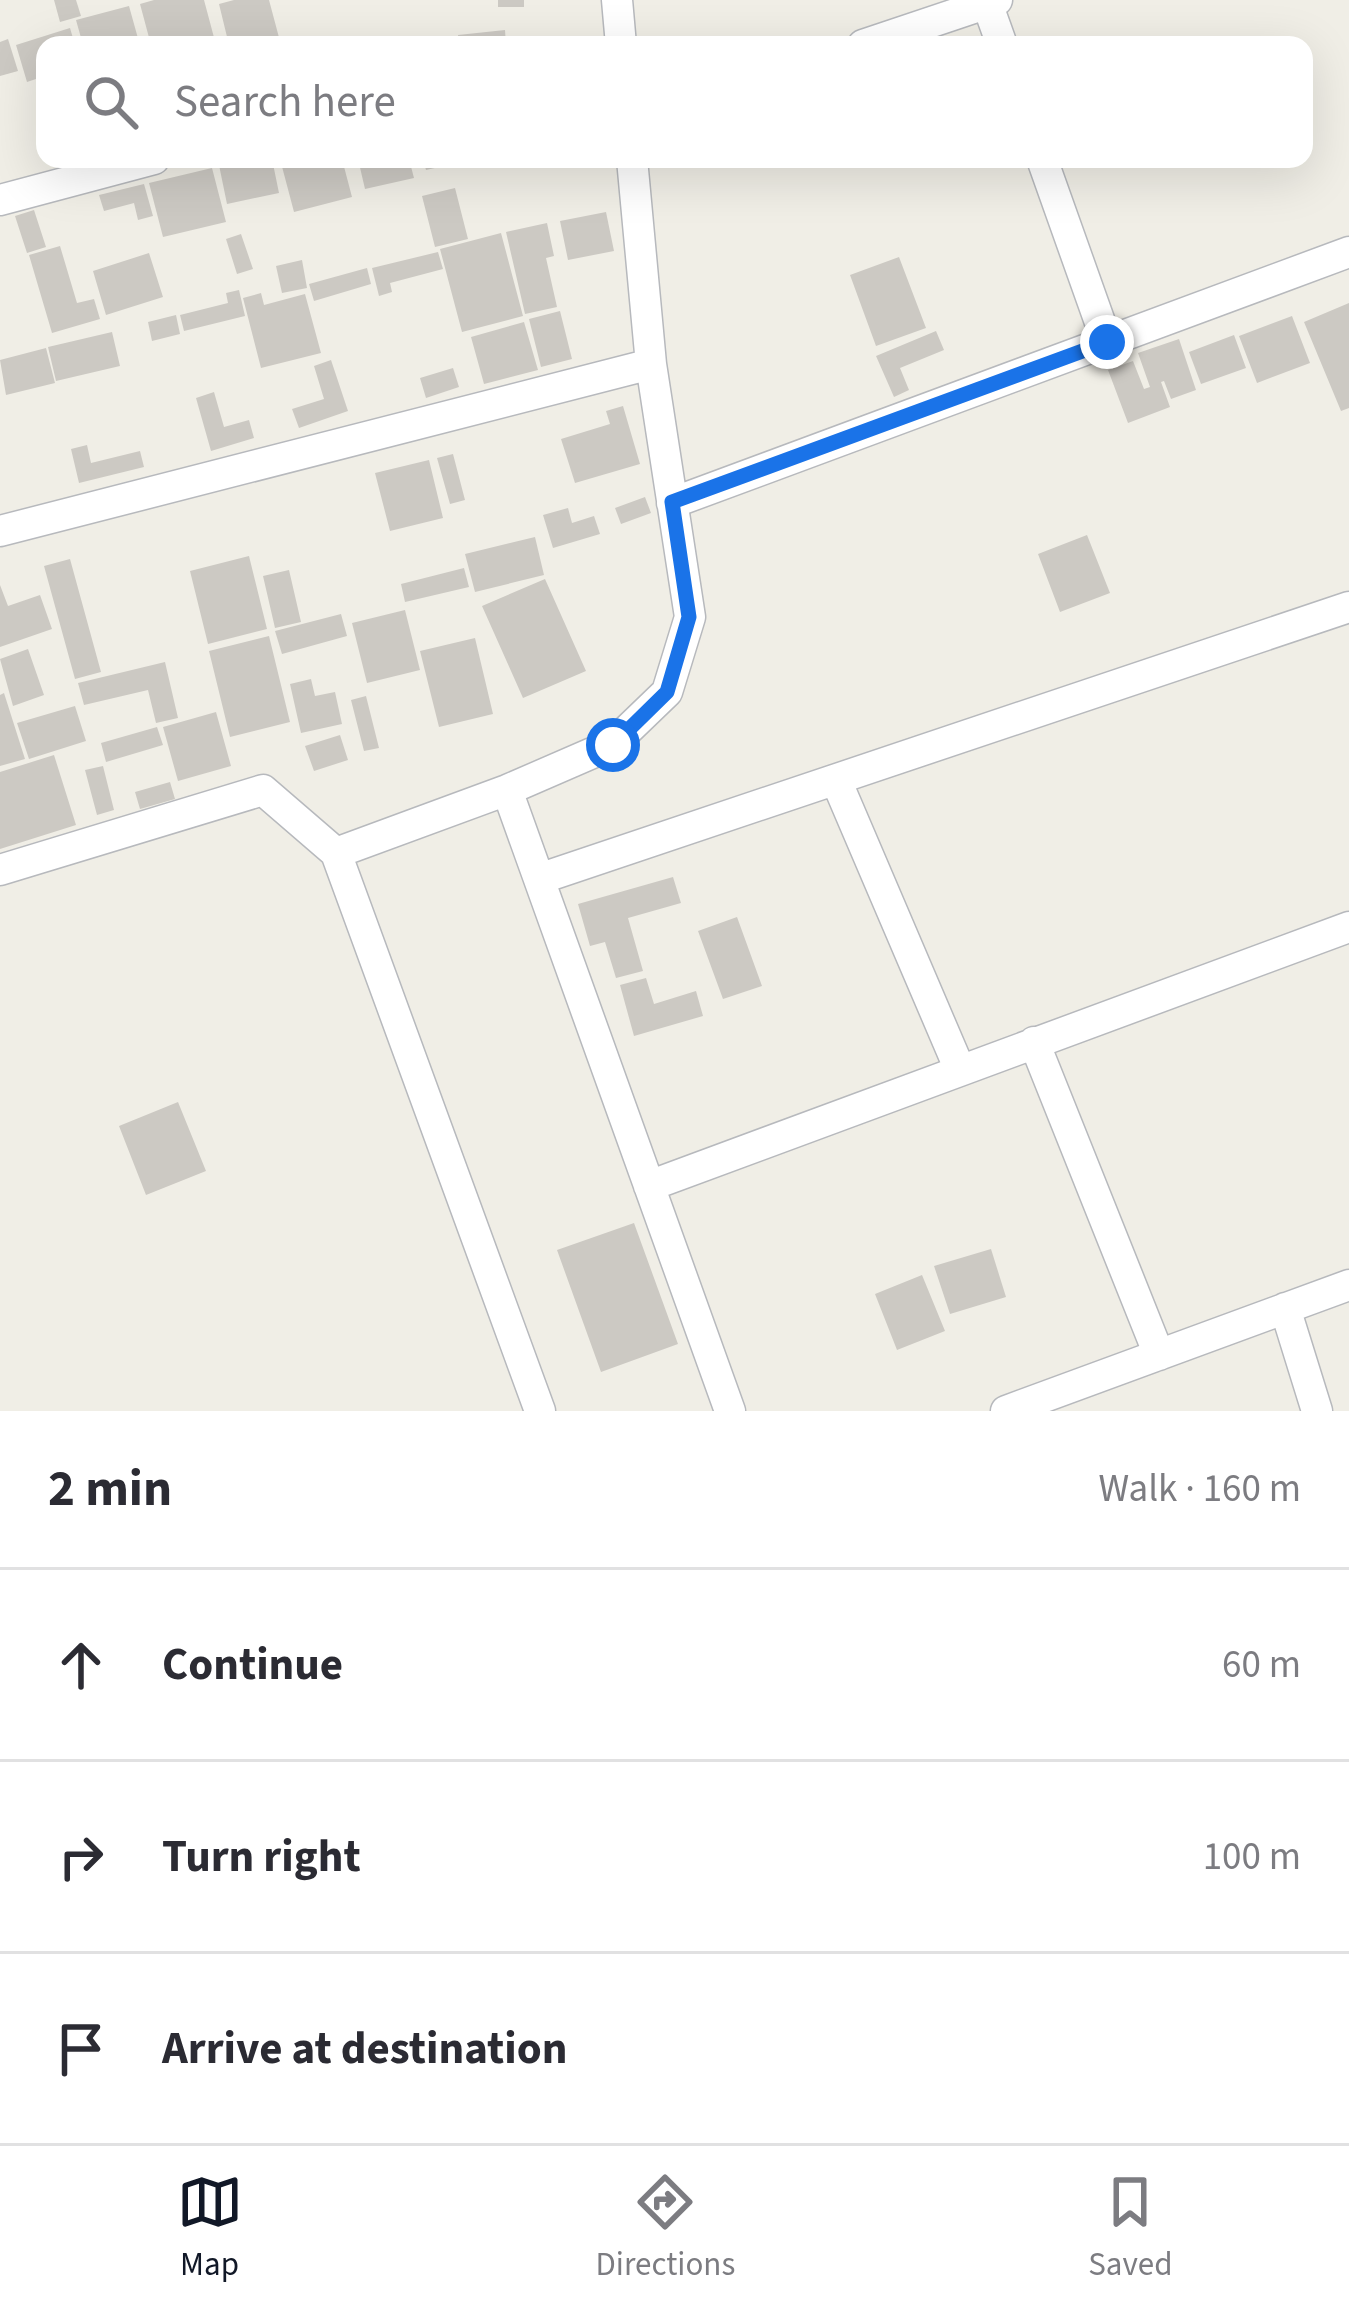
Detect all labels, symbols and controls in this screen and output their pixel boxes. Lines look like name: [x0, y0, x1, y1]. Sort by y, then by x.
search box: [36, 36, 1313, 168]
icon: search: [78, 69, 144, 135]
text: Search here: [174, 70, 396, 134]
route end: [1080, 315, 1134, 369]
route start: [586, 718, 640, 772]
text: 2 min: [48, 1453, 172, 1525]
text: Walk · 160 m: [1098, 1461, 1301, 1517]
icon: ahead: [48, 1632, 114, 1698]
text: Continue: [162, 1633, 343, 1697]
text: 60 m: [1222, 1637, 1301, 1693]
icon: right: [48, 1824, 114, 1890]
text: Turn right: [162, 1825, 361, 1889]
text: 100 m: [1203, 1829, 1301, 1885]
icon: arrive: [48, 2016, 114, 2082]
text: Arrive at destination: [162, 2017, 567, 2081]
tab: Map: [177, 2169, 243, 2288]
tab: Directions: [596, 2169, 735, 2288]
tab: Saved: [1088, 2169, 1172, 2288]

